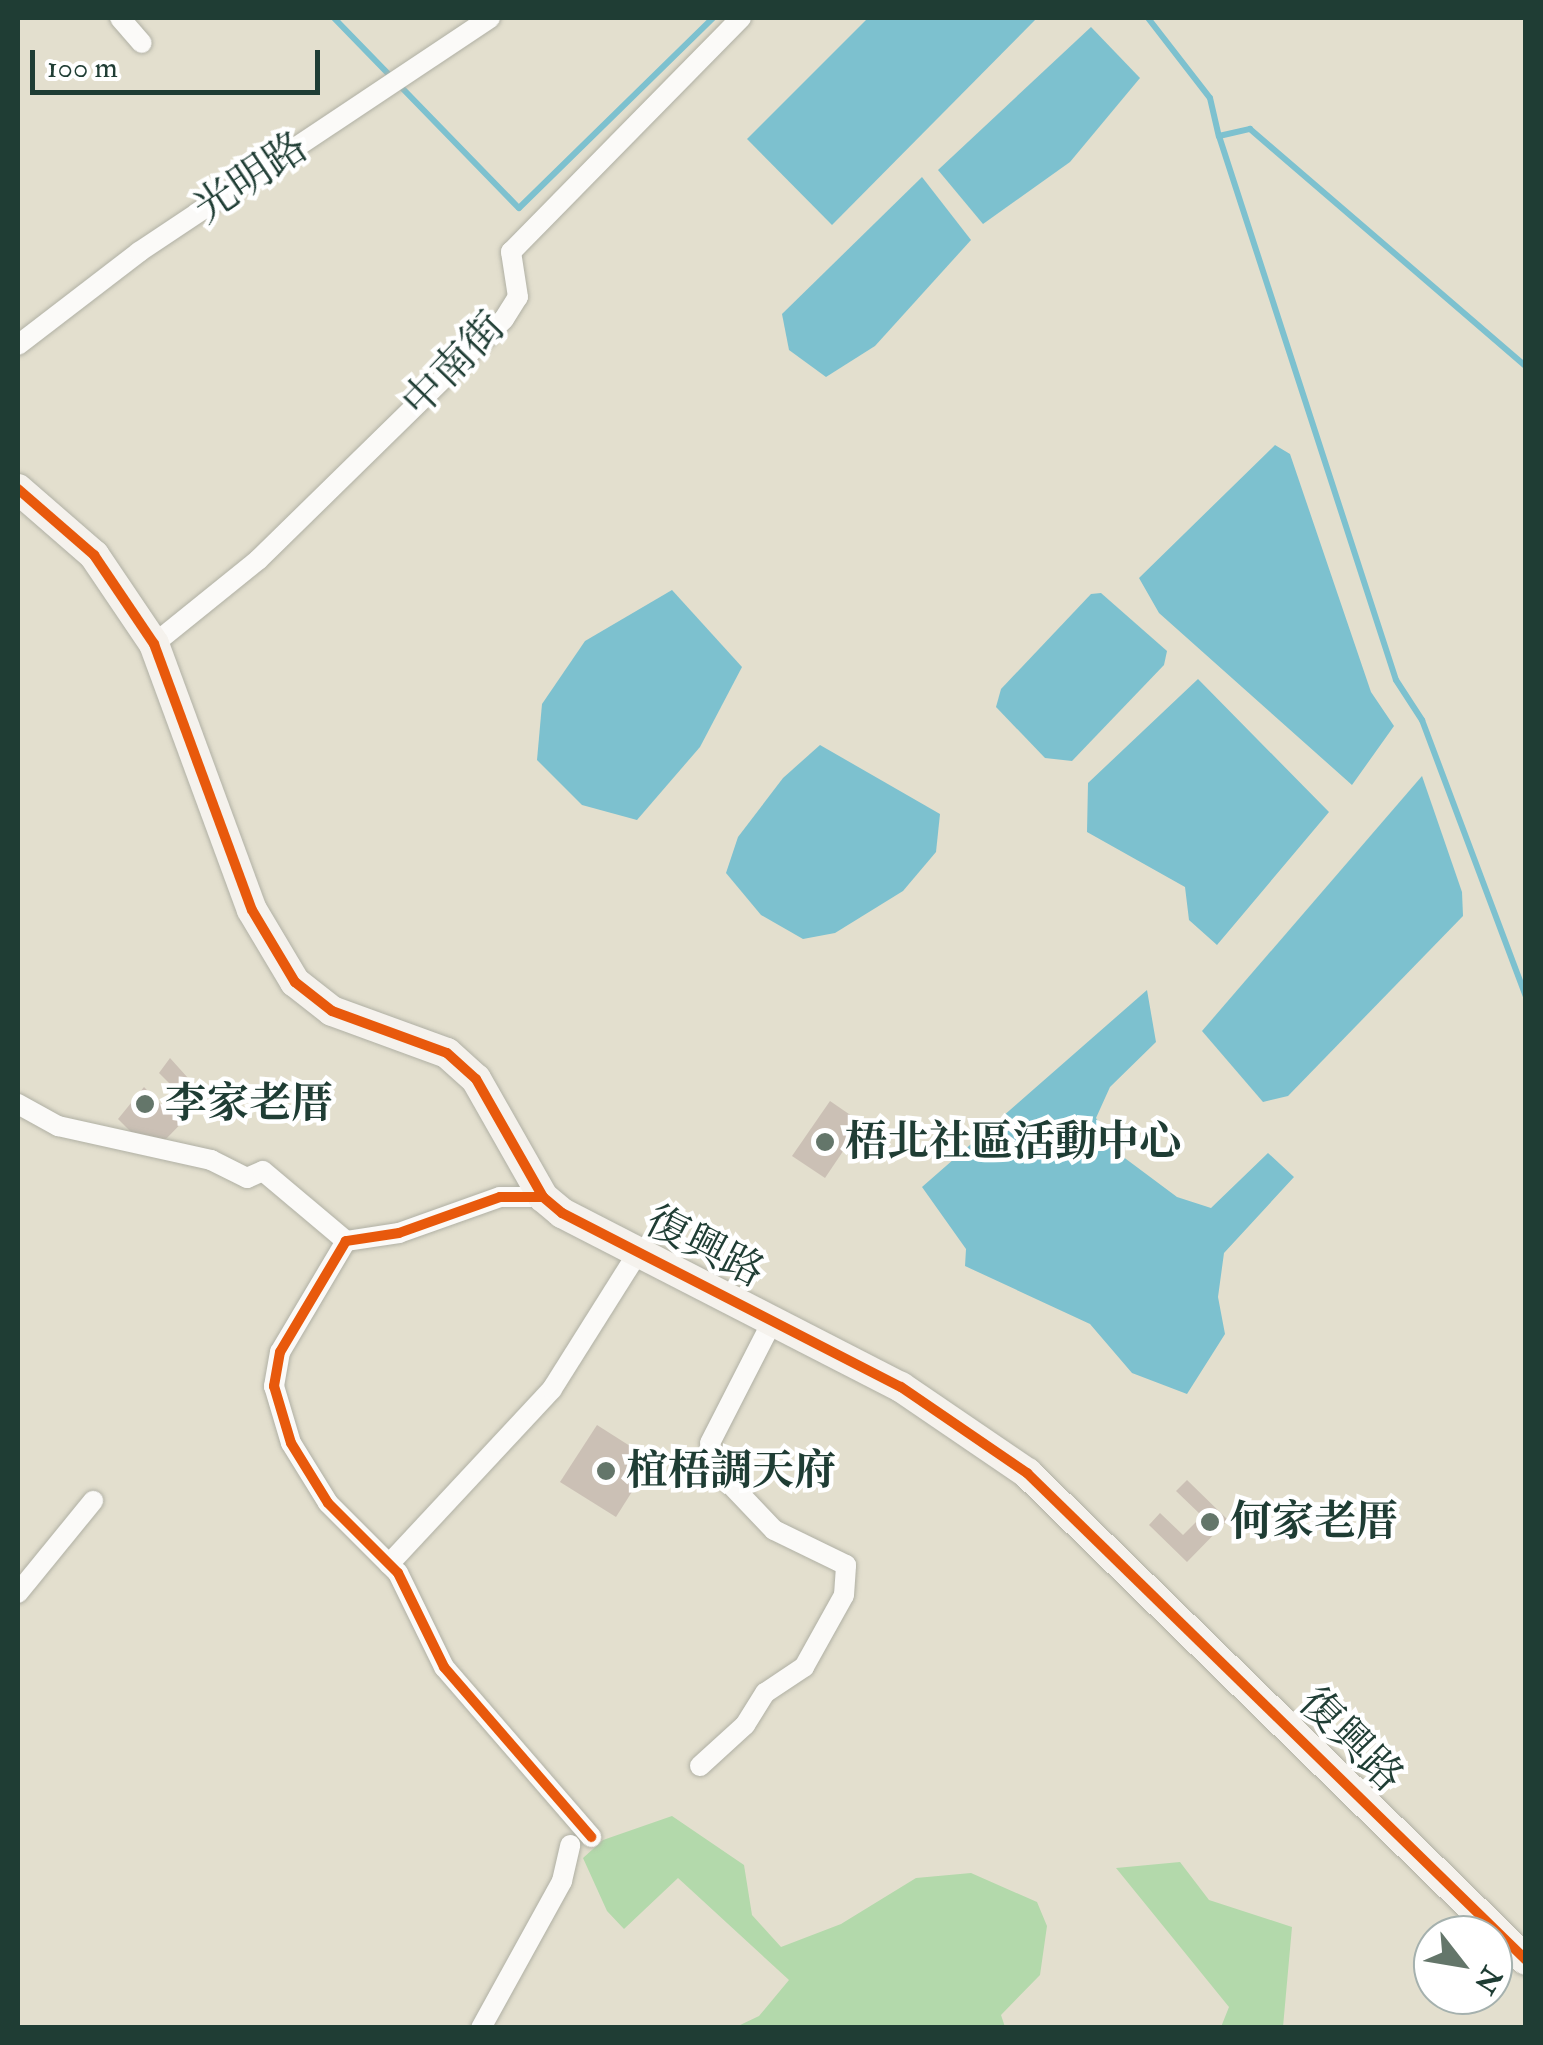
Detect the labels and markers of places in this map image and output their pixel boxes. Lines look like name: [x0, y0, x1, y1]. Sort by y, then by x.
place label: 李家老厝: [165, 1079, 333, 1129]
marker: 李家老厝: [134, 1093, 156, 1115]
place label: 梧北社區活動中心: [845, 1117, 1181, 1167]
marker: 梧北社區活動中心: [814, 1131, 836, 1153]
place label: 椬梧調天府: [626, 1446, 836, 1496]
marker: 椬梧調天府: [595, 1460, 617, 1482]
place label: 何家老厝: [1230, 1497, 1398, 1547]
marker: 何家老厝: [1199, 1511, 1221, 1533]

